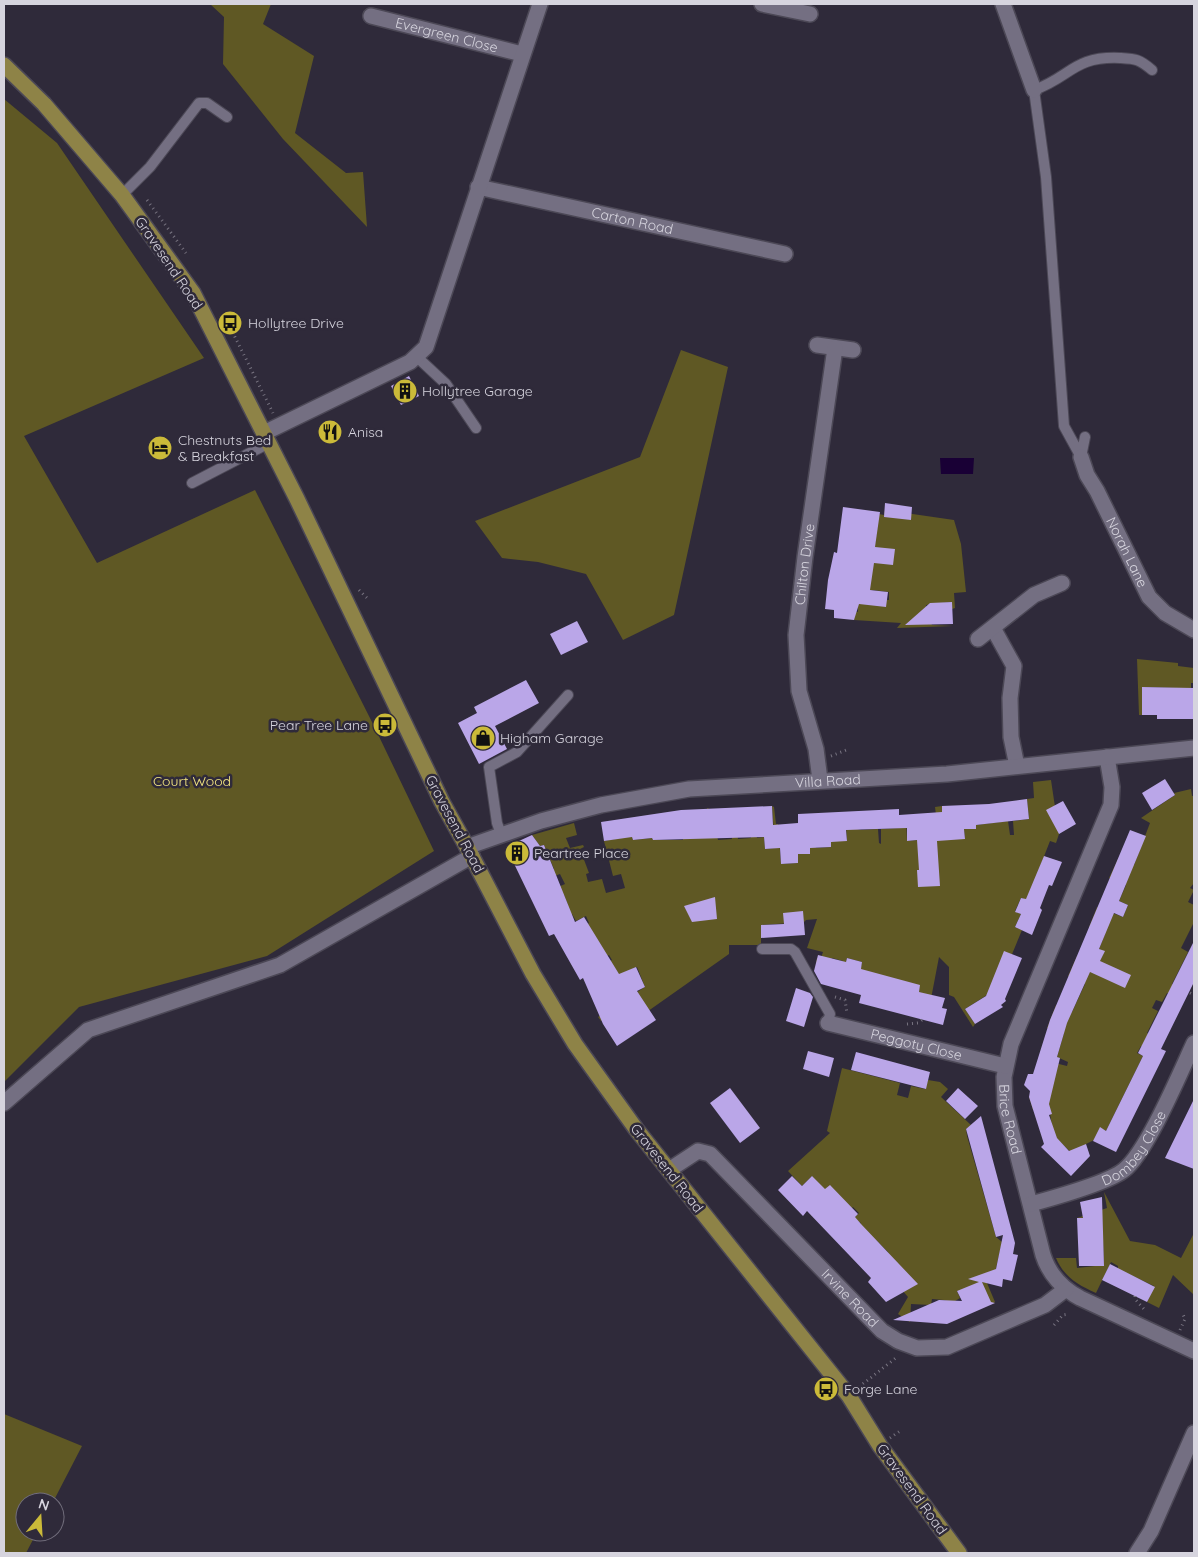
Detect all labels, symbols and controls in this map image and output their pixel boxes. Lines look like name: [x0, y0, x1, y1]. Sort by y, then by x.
street label: Evergreen Close: [394, 13, 500, 57]
street label: Carton Road: [590, 203, 675, 238]
street label: Gravesend Road: [131, 213, 207, 313]
bus stop icon: Hollytree Drive: [217, 310, 243, 336]
place label: Hollytree Drive: [248, 314, 344, 332]
building icon: Hollytree Garage: [392, 378, 418, 404]
place label: Hollytree Garage: [422, 382, 533, 400]
restaurant icon: Anisa: [317, 419, 343, 445]
place label: Anisa: [348, 423, 383, 441]
place label: Chestnuts Bed & Breakfast: [178, 431, 271, 465]
hotel icon: Chestnuts Bed & Breakfast: [147, 435, 173, 461]
street label: Norah Lane: [1102, 514, 1152, 590]
street label: Chilton Drive: [791, 522, 819, 606]
bus stop icon: Pear Tree Lane: [372, 712, 398, 738]
place label: Pear Tree Lane: [270, 716, 368, 734]
shop icon: Higham Garage: [470, 725, 496, 751]
place label: Higham Garage: [500, 729, 603, 747]
street label: Villa Road: [794, 770, 861, 792]
park label: Court Wood: [153, 772, 231, 790]
street label: Gravesend Road: [422, 772, 488, 876]
building icon: Peartree Place: [504, 840, 530, 866]
place label: Peartree Place: [534, 844, 629, 862]
street label: Peggoty Close: [869, 1025, 964, 1064]
street label: Brice Road: [995, 1084, 1026, 1156]
street label: Dombey Close: [1099, 1108, 1170, 1190]
street label: Gravesend Road: [627, 1120, 707, 1216]
street label: Irvine Road: [818, 1265, 882, 1331]
bus stop icon: Forge Lane: [813, 1376, 839, 1402]
place label: Forge Lane: [844, 1380, 918, 1398]
street label: Gravesend Road: [873, 1440, 951, 1538]
north arrow: [15, 1492, 65, 1542]
text: N: [36, 1494, 52, 1515]

